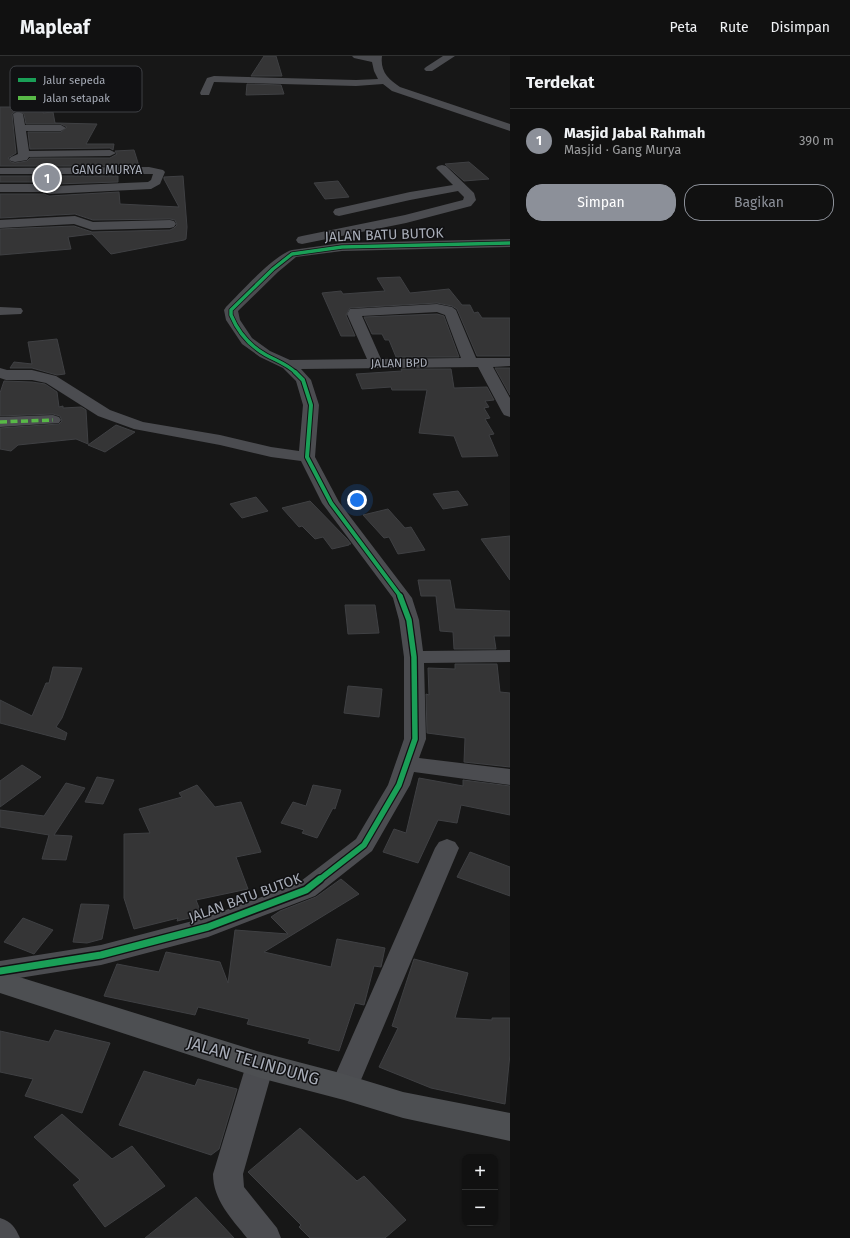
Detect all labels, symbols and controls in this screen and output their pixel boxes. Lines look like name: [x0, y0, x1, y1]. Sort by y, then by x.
text: Mapleaf: [20, 16, 90, 39]
text: Peta: [670, 19, 697, 36]
text: Rute: [719, 19, 749, 36]
text: Disimpan: [771, 19, 830, 36]
legend: [10, 66, 142, 112]
text: Terdekat: [526, 72, 595, 93]
text: Jalur sepeda: [43, 74, 105, 87]
text: Jalan setapak: [43, 92, 110, 105]
text: Masjid Jabal Rahmah: [564, 124, 706, 142]
text: 1: [536, 133, 542, 148]
text: 390 m: [799, 133, 834, 148]
text: Masjid · Gang Murya: [564, 142, 681, 157]
pin: 1: [34, 163, 60, 193]
street label: GANG MURYA: [72, 163, 142, 177]
button: Simpan: [526, 184, 676, 221]
button: Bagikan: [684, 184, 834, 221]
street label: JALAN BATU BUTOK: [324, 224, 445, 246]
street label: JALAN BPD: [370, 356, 428, 370]
your location: [347, 490, 367, 510]
street label: JALAN BATU BUTOK: [186, 869, 305, 926]
street label: JALAN TELINDUNG: [184, 1032, 322, 1090]
map controls: [462, 1154, 498, 1226]
button: +: [462, 1154, 498, 1190]
button: −: [462, 1190, 498, 1226]

